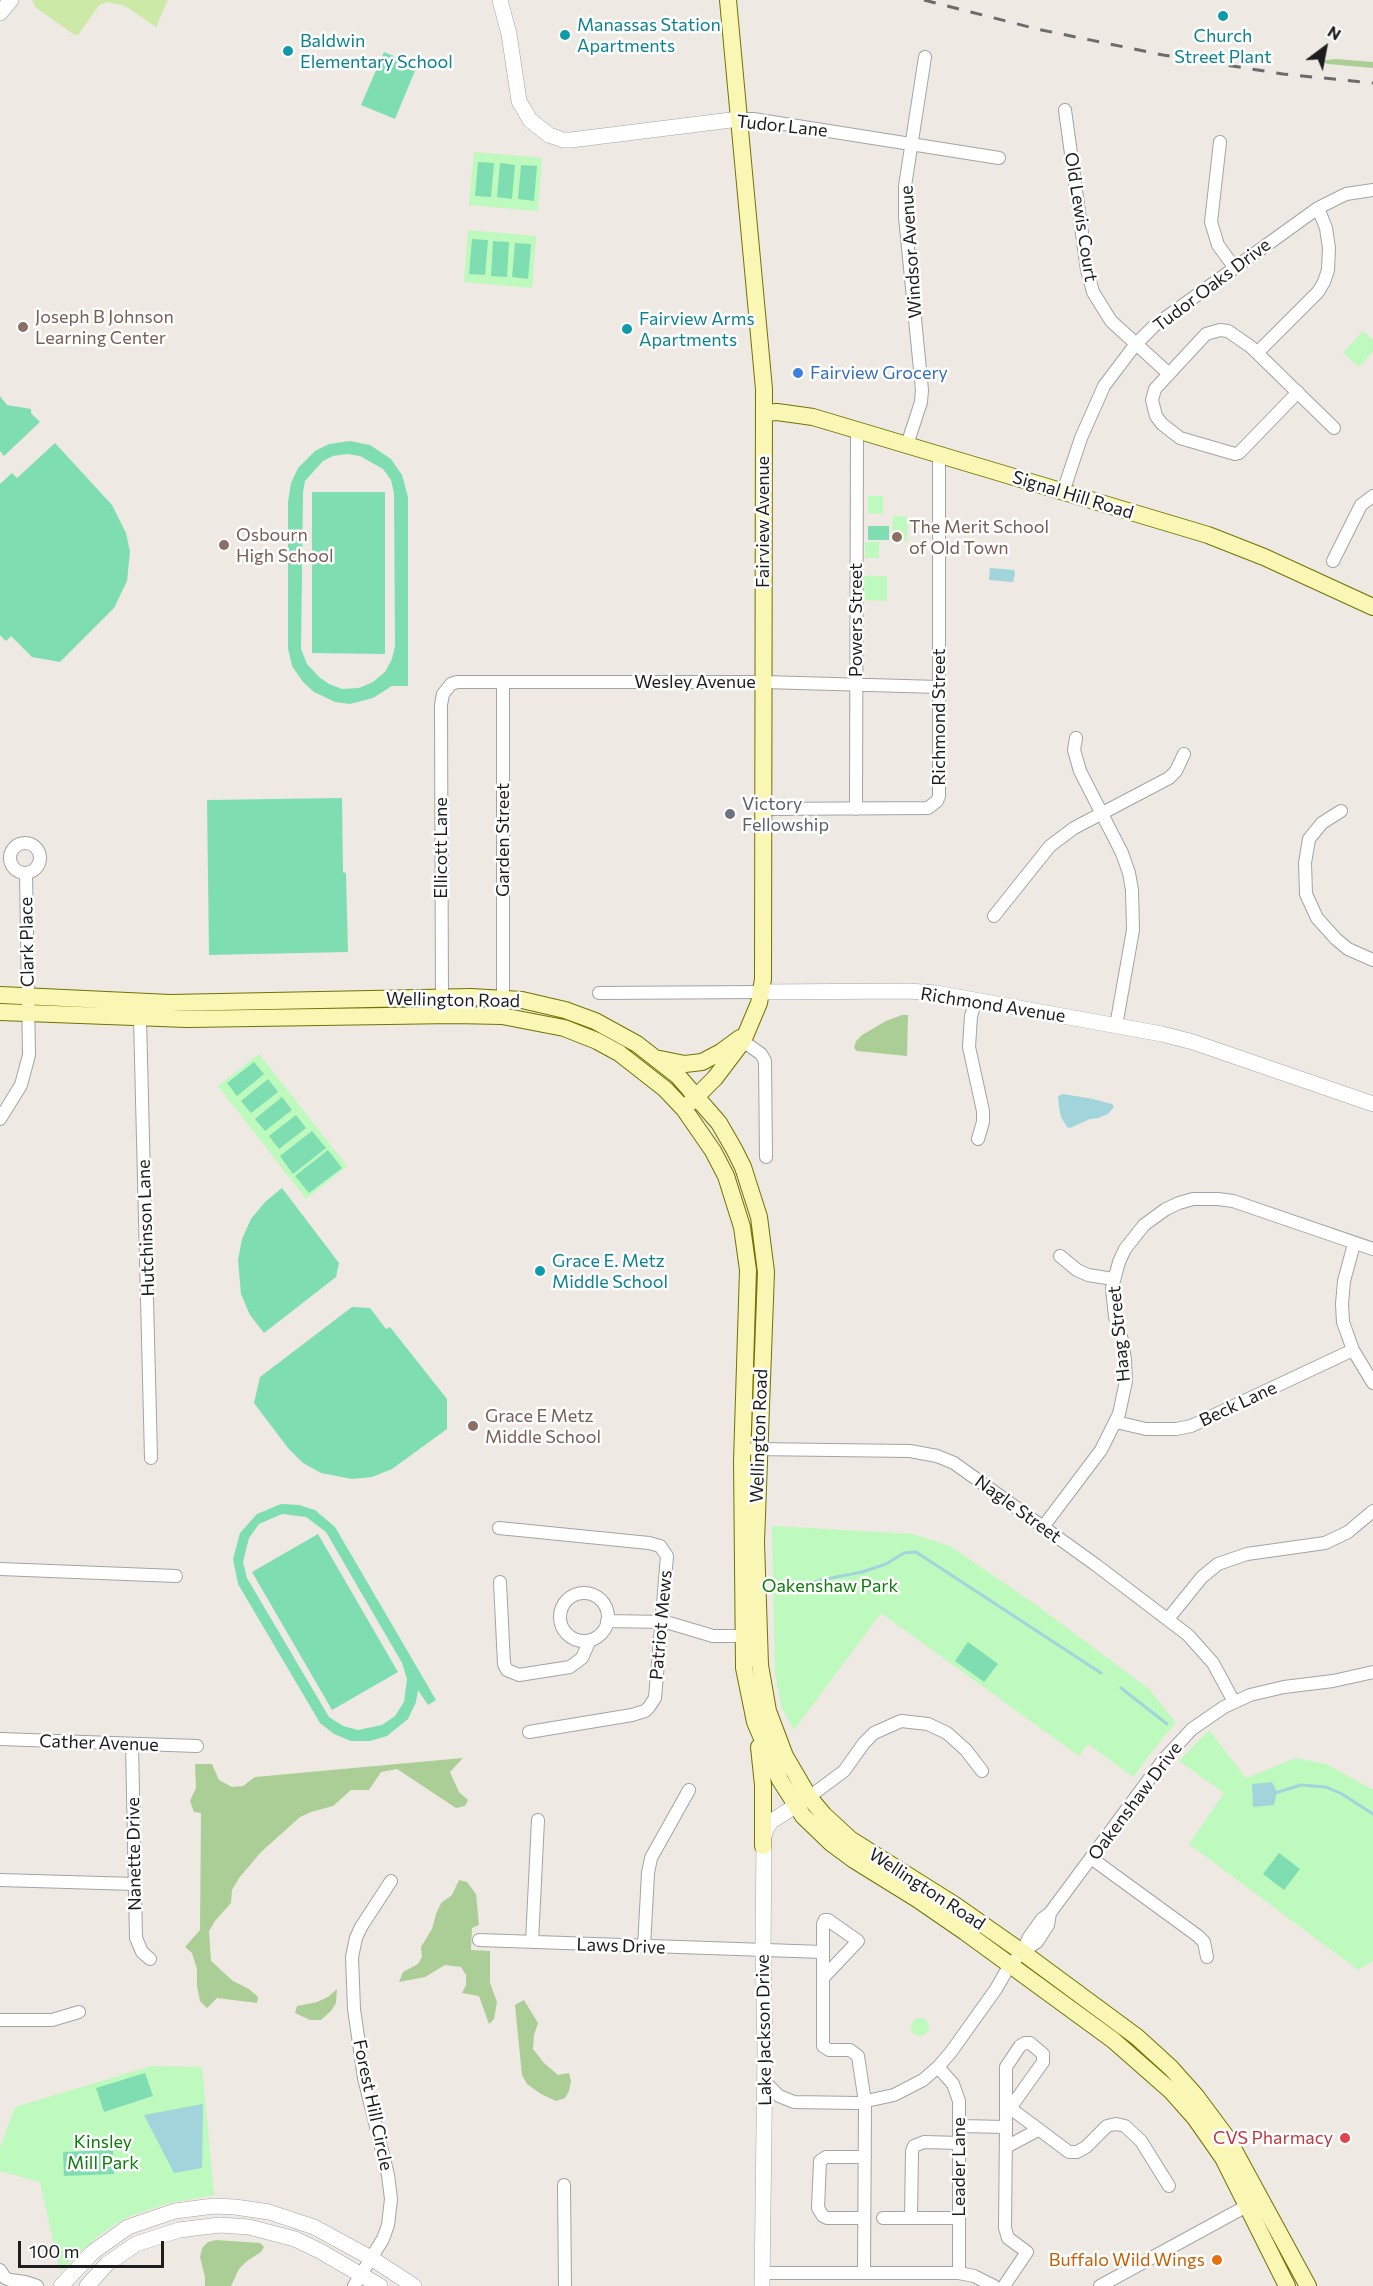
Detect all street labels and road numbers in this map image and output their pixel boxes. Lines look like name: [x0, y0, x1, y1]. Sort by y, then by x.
street label: Tudor Lane: [735, 110, 829, 142]
street label: Old Lewis Court: [1060, 151, 1102, 283]
street label: Windsor Avenue: [896, 185, 926, 319]
street label: Tudor Oaks Drive: [1149, 234, 1275, 336]
street label: Fairview Avenue: [752, 456, 774, 588]
street label: Signal Hill Road: [1010, 466, 1136, 524]
street label: Powers Street: [845, 563, 867, 677]
street label: Richmond Street: [928, 648, 950, 786]
street label: Wesley Avenue: [634, 671, 756, 693]
street label: Garden Street: [492, 783, 514, 897]
street label: Ellicott Lane: [430, 797, 452, 899]
street label: Clark Place: [15, 897, 39, 987]
street label: Richmond Avenue: [919, 983, 1067, 1027]
street label: Wellington Road: [386, 988, 520, 1012]
street label: Hutchinson Lane: [133, 1159, 159, 1297]
street label: Haag Street: [1103, 1285, 1135, 1383]
street label: Wellington Road: [746, 1369, 772, 1503]
street label: Beck Lane: [1196, 1377, 1280, 1431]
street label: Nagle Street: [971, 1471, 1065, 1547]
street label: Patriot Mews: [645, 1569, 677, 1681]
street label: Cather Avenue: [39, 1730, 159, 1756]
street label: Oakenshaw Drive: [1084, 1738, 1186, 1864]
street label: Nanette Drive: [122, 1797, 146, 1911]
street label: Wellington Road: [865, 1843, 989, 1935]
street label: Laws Drive: [576, 1934, 666, 1958]
street label: Lake Jackson Drive: [752, 1954, 776, 2106]
street label: Forest Hill Circle: [349, 2037, 397, 2173]
street label: Leader Lane: [948, 2117, 970, 2217]

